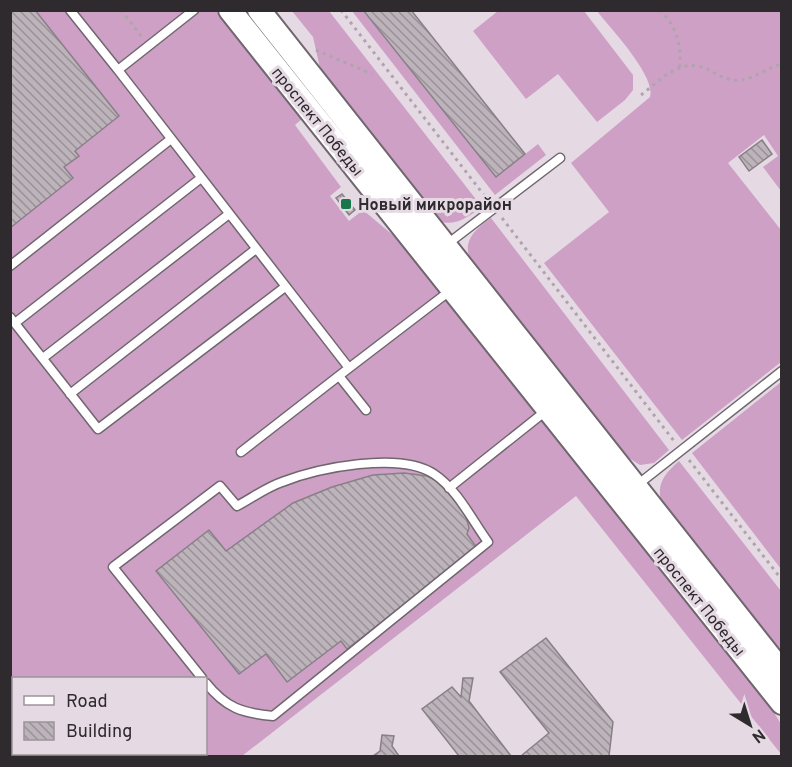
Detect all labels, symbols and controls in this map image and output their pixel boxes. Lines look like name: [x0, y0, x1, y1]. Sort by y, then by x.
street label: проспект Победы: [266, 64, 367, 181]
place label: Новый микрорайон: [358, 196, 512, 216]
marker: Новый микрорайон: [339, 197, 353, 211]
street label: проспект Победы: [648, 544, 749, 661]
legend: [12, 677, 207, 755]
text: Road: [66, 691, 108, 714]
north arrow: [720, 695, 780, 755]
text: Building: [66, 721, 132, 744]
text: N: [747, 724, 769, 747]

